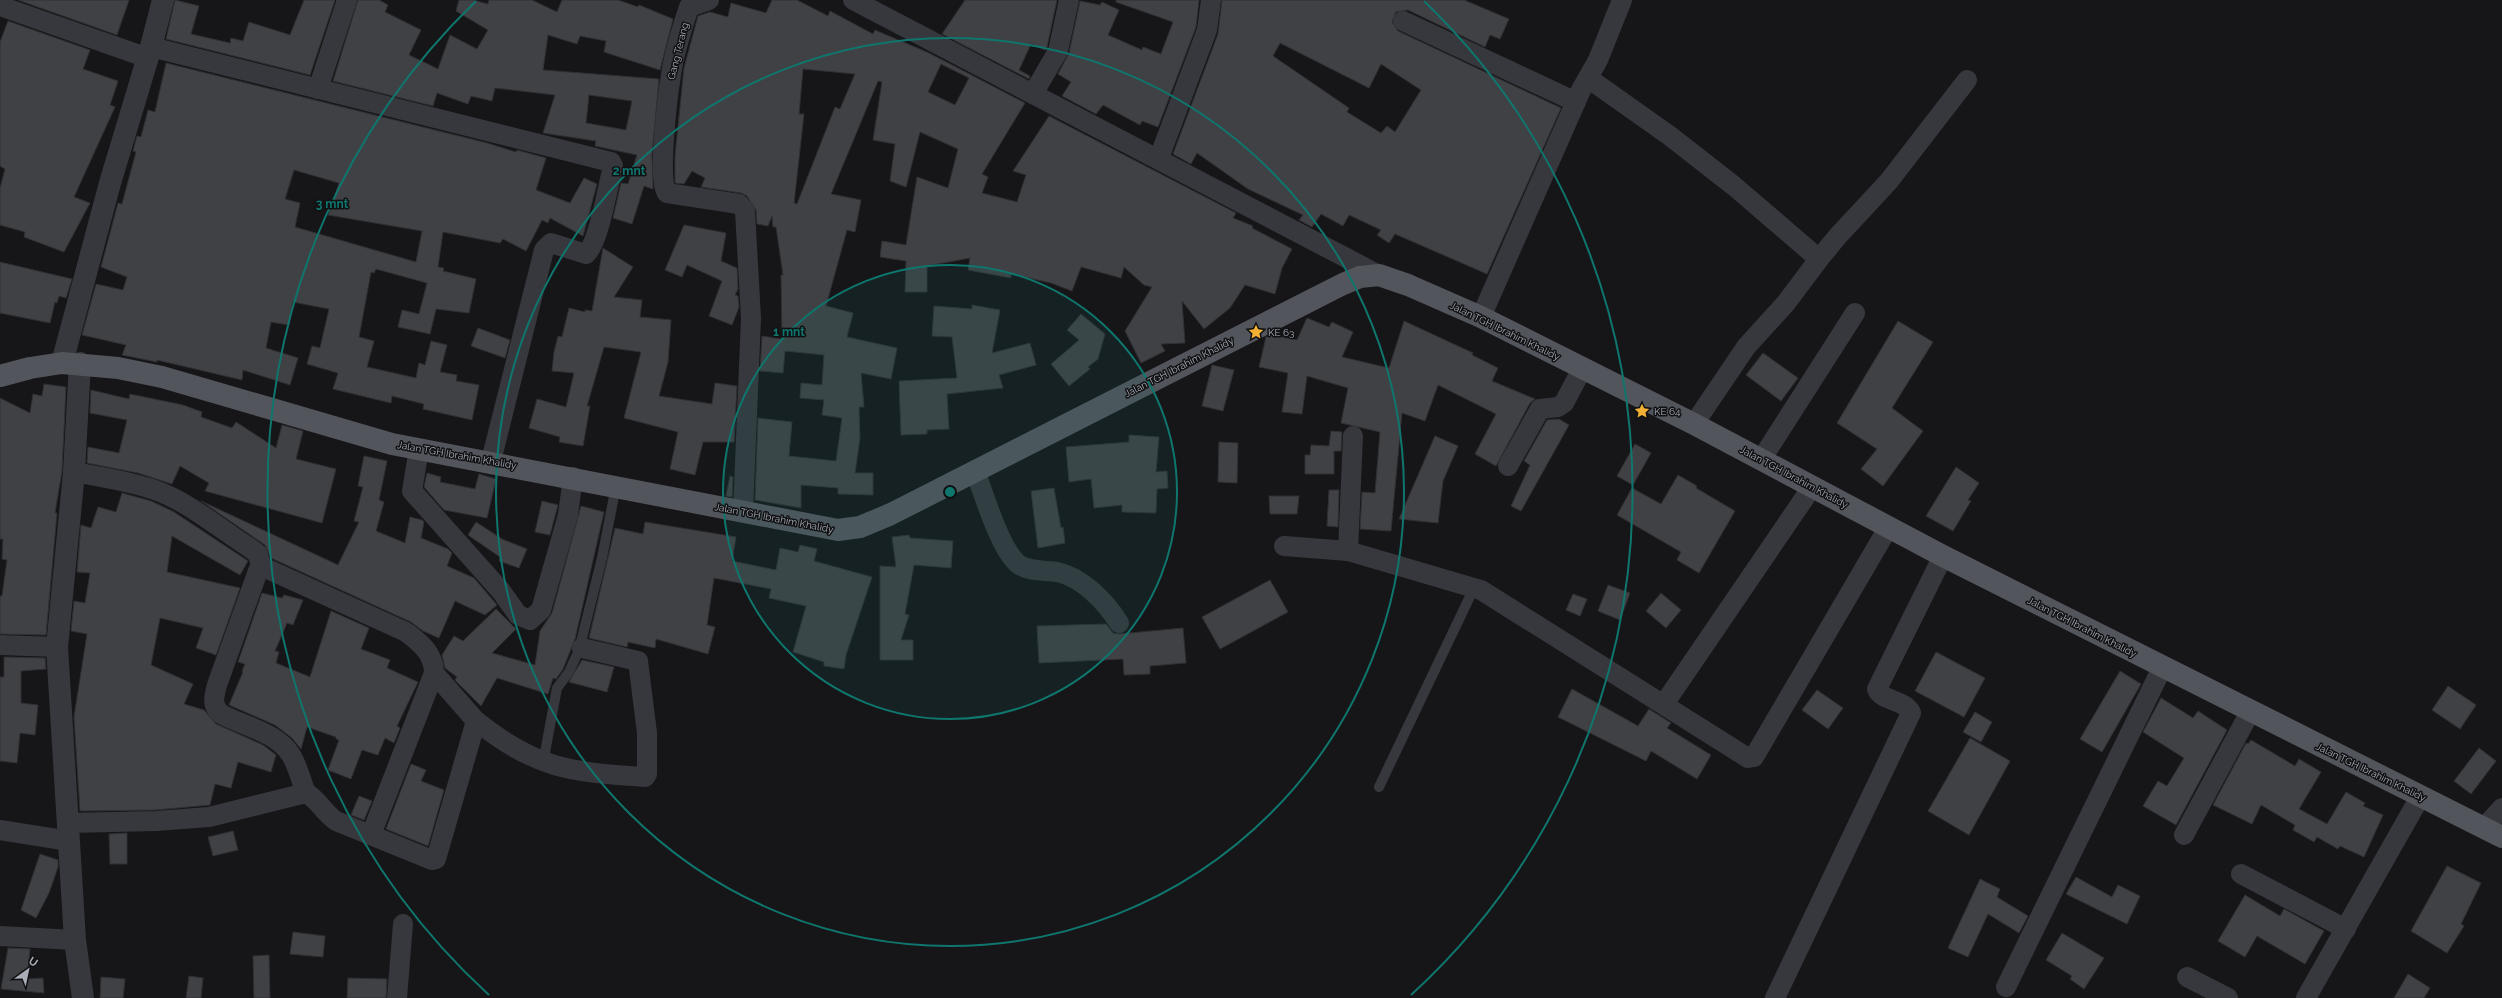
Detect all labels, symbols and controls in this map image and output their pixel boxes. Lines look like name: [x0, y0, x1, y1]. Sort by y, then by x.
street label: Gang Terang: [666, 21, 690, 81]
text: 2 mnt: [613, 164, 646, 178]
text: 3 mnt: [316, 197, 349, 211]
street label: Jalan TGH Ibrahim Khalidy: [1448, 300, 1562, 363]
place icon: KE 63: [1247, 323, 1265, 341]
text: 1 mnt: [773, 325, 805, 339]
place label: KE 63: [1268, 327, 1294, 338]
street label: Jalan TGH Ibrahim Khalidy: [1123, 334, 1236, 399]
place icon: KE 64: [1633, 402, 1651, 420]
place label: KE 64: [1654, 406, 1681, 417]
street label: Jalan TGH Ibrahim Khalidy: [396, 439, 518, 471]
street label: Jalan TGH Ibrahim Khalidy: [1738, 444, 1850, 511]
centre of rings: [943, 485, 957, 499]
street label: Jalan TGH Ibrahim Khalidy: [714, 501, 835, 535]
street label: Jalan TGH Ibrahim Khalidy: [2026, 595, 2139, 660]
street label: Jalan TGH Ibrahim Khalidy: [2314, 741, 2428, 804]
north arrow: [8, 950, 48, 990]
text: U: [26, 954, 40, 970]

